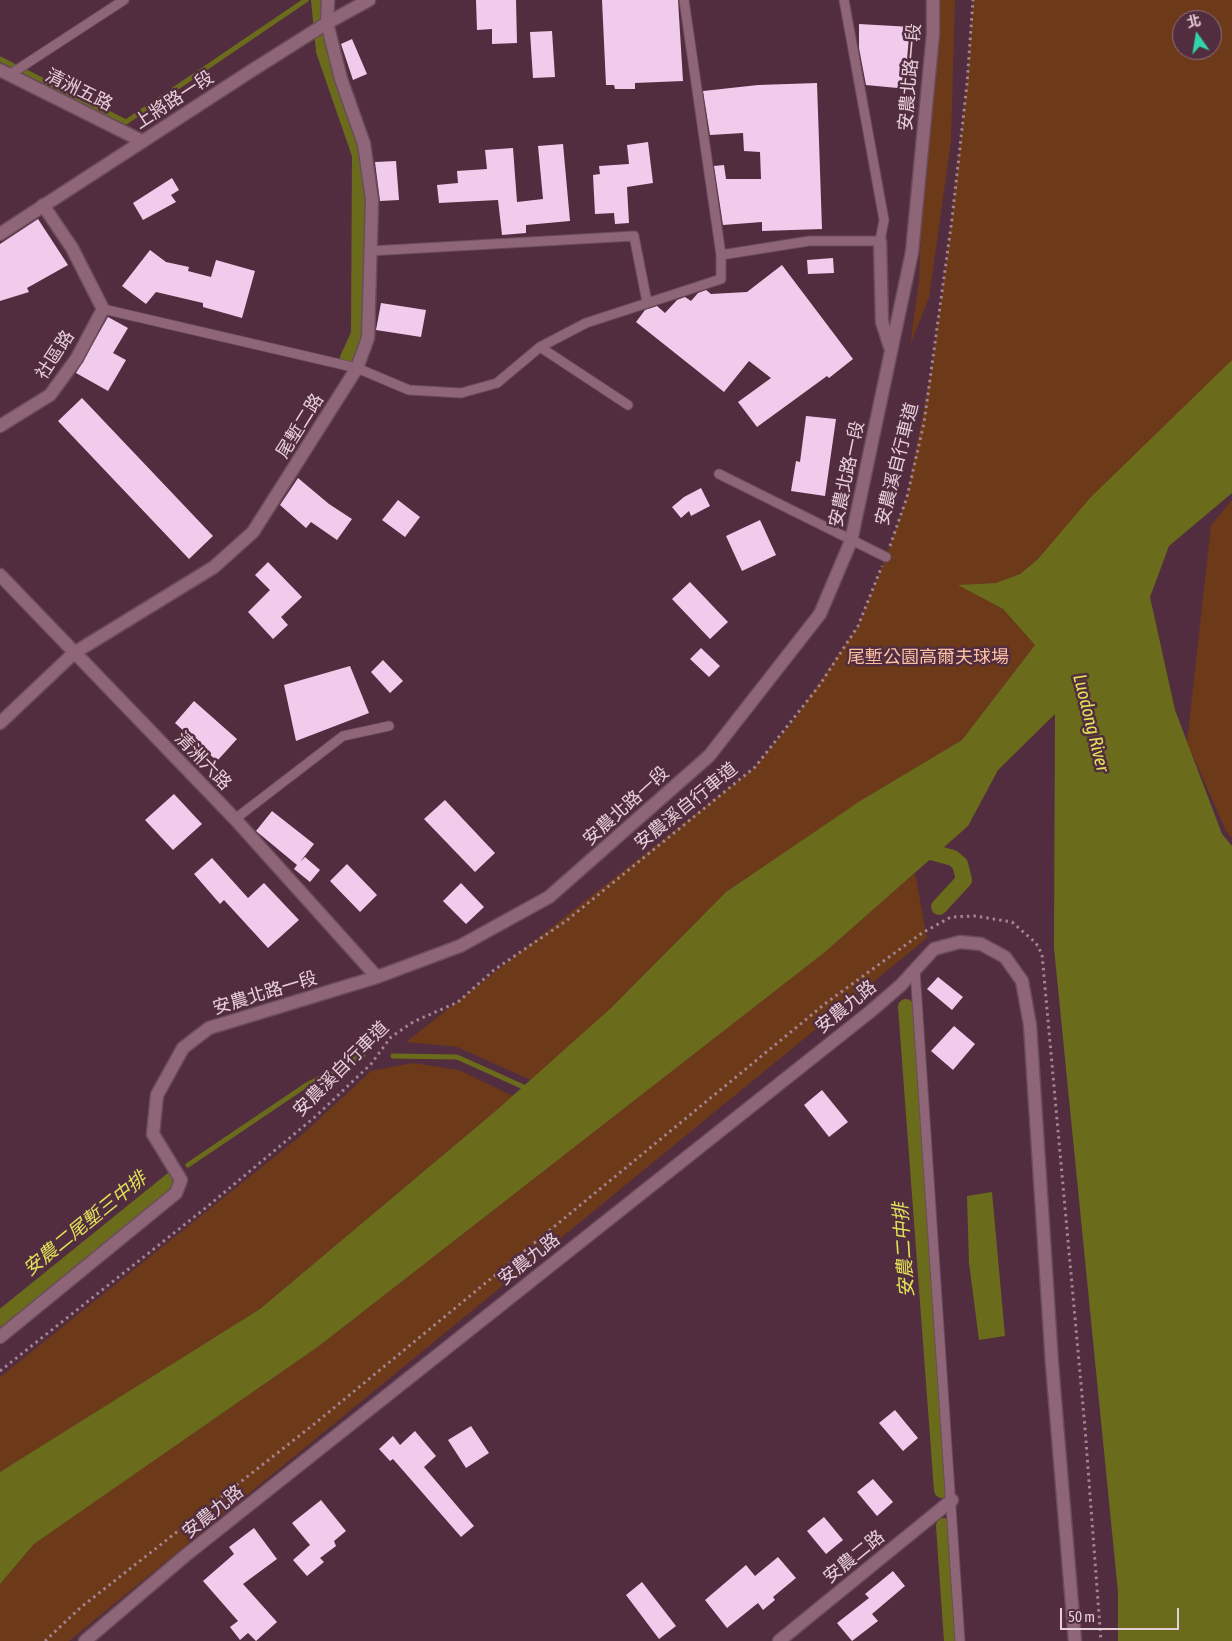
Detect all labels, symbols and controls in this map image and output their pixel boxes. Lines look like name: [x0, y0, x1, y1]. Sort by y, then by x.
north arrow: [1172, 10, 1222, 60]
text: 北: [1185, 12, 1202, 31]
street label: 安農北路一段: [895, 22, 925, 132]
street label: 清洲五路: [42, 65, 116, 115]
street label: 上將路一段: [130, 66, 218, 134]
street label: 社區路: [31, 326, 79, 384]
street label: 尾塹二路: [272, 390, 328, 462]
street label: 安農溪自行車道: [871, 400, 923, 528]
street label: 安農北路一段: [825, 419, 869, 529]
park label: 尾塹公園高爾夫球場: [847, 646, 1009, 668]
water label: Luodong River: [1068, 672, 1114, 774]
street label: 清洲六路: [170, 728, 236, 794]
street label: 安農溪自行車道: [630, 758, 742, 854]
street label: 安農北路一段: [579, 762, 673, 850]
street label: 安農北路一段: [210, 967, 320, 1019]
street label: 安農九路: [811, 976, 881, 1038]
street label: 安農溪自行車道: [289, 1017, 393, 1121]
water label: 安農二尾塹三中排: [19, 1167, 151, 1281]
water label: 安農二中排: [889, 1202, 919, 1298]
street label: 安農九路: [494, 1228, 564, 1290]
street label: 安農九路: [178, 1481, 248, 1543]
street label: 安農二路: [819, 1526, 889, 1588]
scale bar: [1062, 1598, 1181, 1630]
text: 50 m: [1068, 1608, 1095, 1625]

